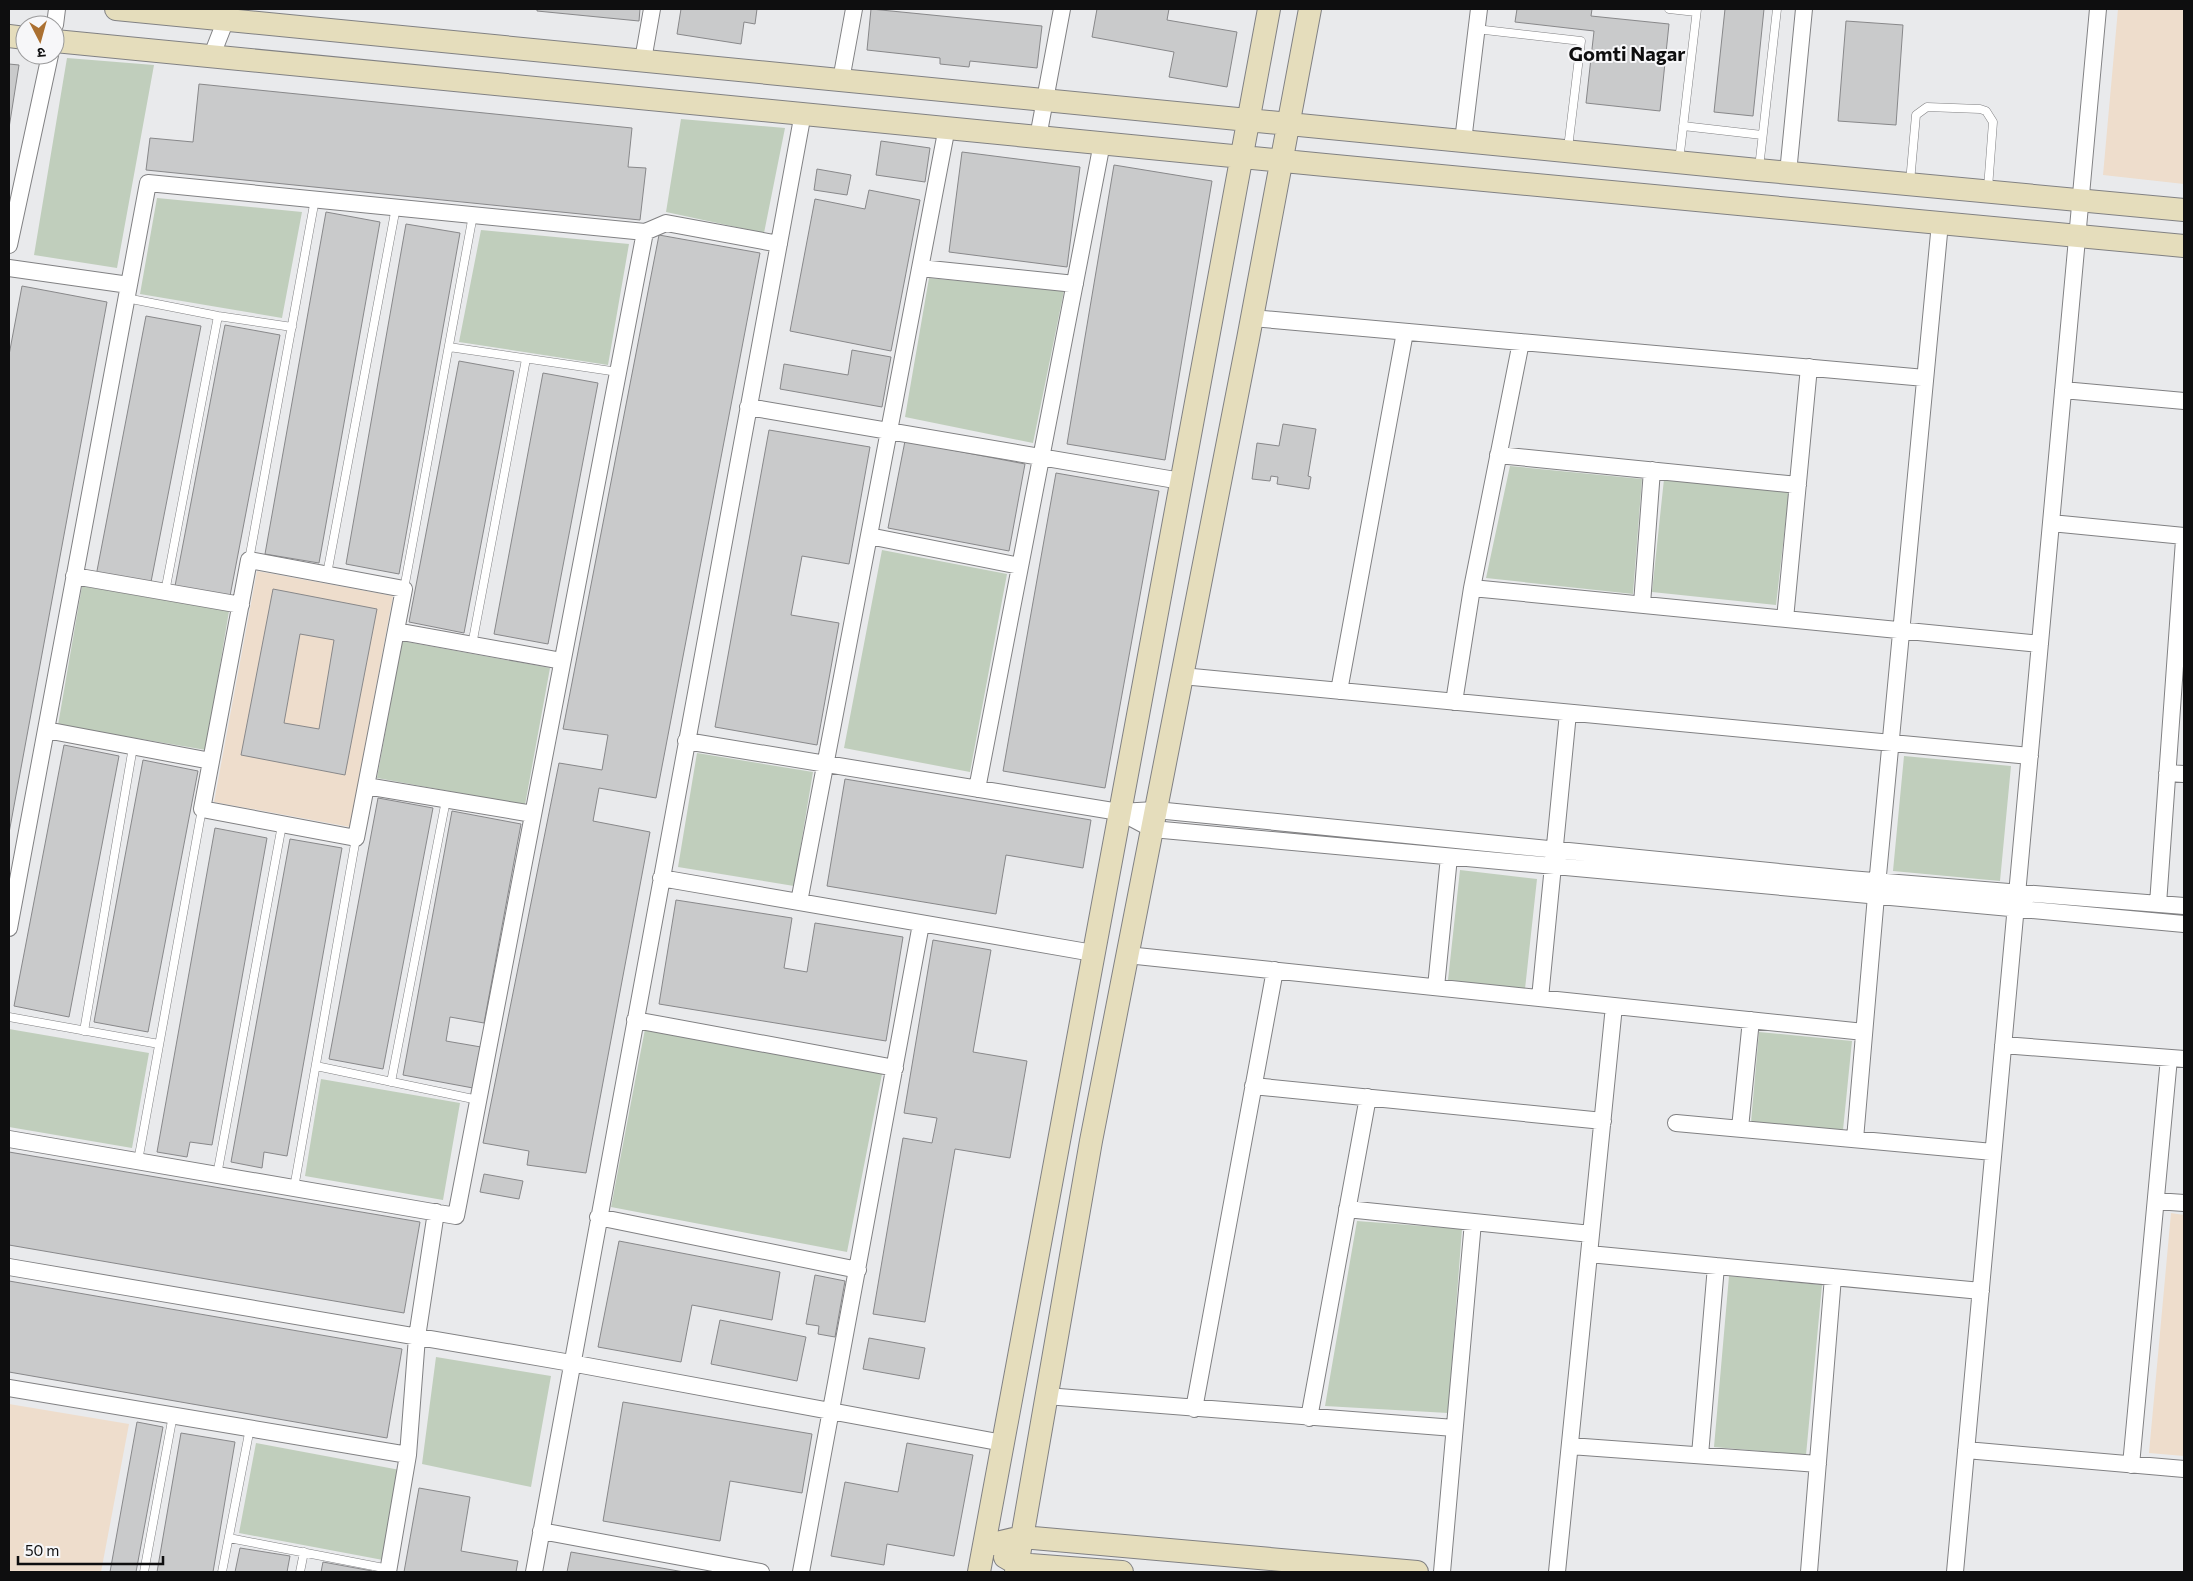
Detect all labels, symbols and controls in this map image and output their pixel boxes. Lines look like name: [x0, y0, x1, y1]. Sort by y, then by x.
north arrow: [15, 15, 65, 65]
district label: Gomti Nagar: [1568, 41, 1686, 65]
text: उ: [36, 45, 46, 62]
scale bar: [18, 1534, 162, 1566]
text: 50 m: [25, 1541, 59, 1559]

